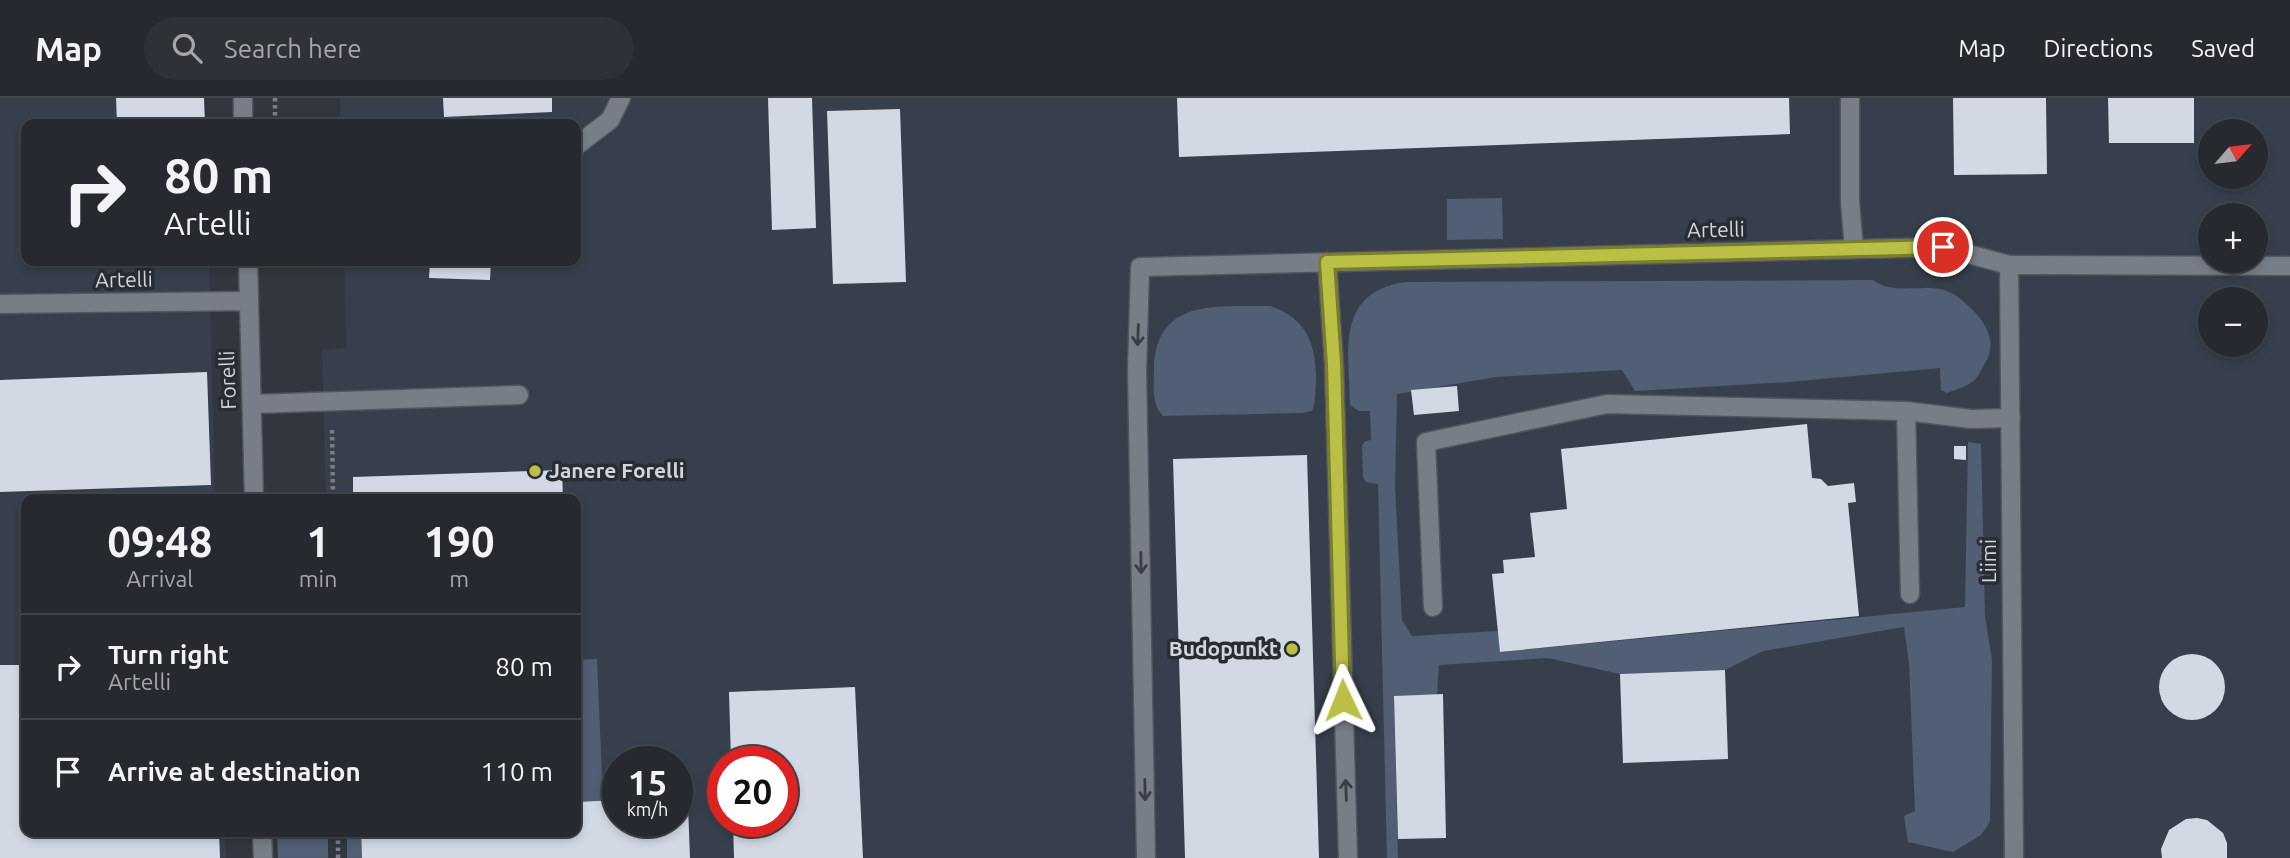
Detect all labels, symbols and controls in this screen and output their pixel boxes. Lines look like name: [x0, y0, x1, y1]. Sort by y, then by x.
search box: [144, 17, 634, 80]
icon: search: [168, 29, 206, 67]
text: Map: [35, 30, 102, 67]
text: Search here: [224, 34, 362, 63]
text: Map: [1958, 35, 2005, 62]
text: Directions: [2043, 35, 2153, 62]
text: Saved: [2191, 35, 2255, 62]
north arrow: [2198, 119, 2268, 189]
map controls: [2198, 119, 2268, 357]
icon: right: [49, 147, 140, 238]
text: 80 m: [164, 147, 273, 202]
button: +: [2198, 203, 2268, 273]
text: Artelli: [164, 205, 252, 241]
street label: Artelli: [1687, 216, 1745, 242]
pin: [1913, 217, 1973, 277]
icon: arrive: [1924, 228, 1962, 266]
street label: Artelli: [95, 266, 153, 292]
button: −: [2198, 287, 2268, 357]
one-way arrow: [1132, 323, 1145, 346]
street label: Forelli: [214, 350, 240, 410]
place label: Janere Forelli: [549, 458, 685, 482]
marker: Janere Forelli: [527, 463, 543, 479]
text: 09:48: [107, 518, 212, 565]
text: 1: [306, 518, 330, 565]
text: 190: [424, 518, 495, 565]
street label: Liimi: [1976, 539, 2000, 583]
one-way arrow: [1134, 551, 1148, 574]
text: Arrival: [126, 566, 193, 591]
text: min: [299, 566, 337, 591]
text: m: [449, 566, 469, 591]
place label: Budopunkt: [1169, 636, 1278, 660]
text: Turn right: [108, 640, 229, 669]
marker: Budopunkt: [1284, 641, 1300, 657]
icon: right: [49, 648, 87, 686]
text: 80 m: [495, 652, 553, 681]
position arrow: [1306, 663, 1380, 737]
text: Artelli: [108, 669, 171, 694]
speed limit sign: 20: [707, 746, 798, 837]
icon: arrive: [49, 753, 87, 791]
text: Arrive at destination: [108, 757, 361, 786]
text: 110 m: [481, 757, 553, 786]
text: 15: [628, 762, 667, 802]
one-way arrow: [1138, 778, 1152, 801]
one-way arrow: [1340, 779, 1353, 802]
text: km/h: [627, 799, 668, 819]

